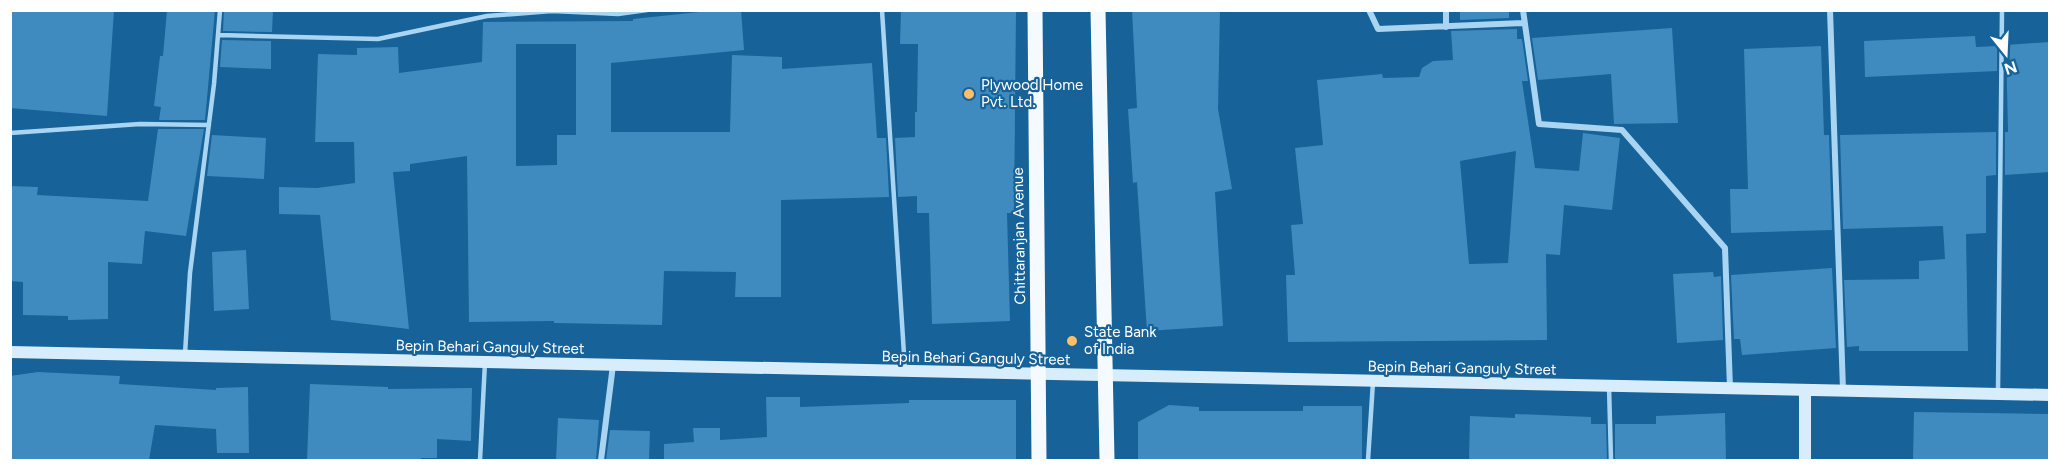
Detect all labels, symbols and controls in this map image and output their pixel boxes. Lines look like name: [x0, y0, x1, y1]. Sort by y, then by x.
north arrow: [1976, 24, 2036, 84]
text: N: [2002, 57, 2019, 79]
place label: Plywood Home Pvt. Ltd.: [981, 76, 1083, 111]
marker: Plywood Home Pvt. Ltd.: [962, 87, 976, 101]
street label: Chittaranjan Avenue: [1009, 167, 1029, 305]
place label: State Bank of India: [1084, 323, 1157, 358]
marker: State Bank of India: [1065, 334, 1079, 348]
street label: Bepin Behari Ganguly Street: [395, 336, 585, 358]
street label: Bepin Behari Ganguly Street: [881, 347, 1071, 369]
street label: Bepin Behari Ganguly Street: [1367, 357, 1557, 379]

